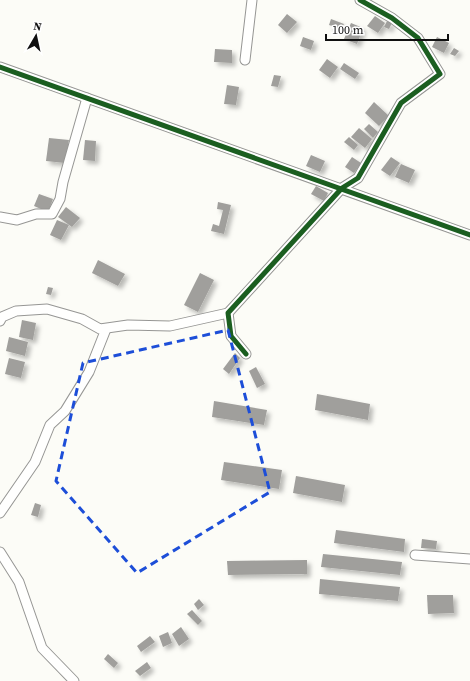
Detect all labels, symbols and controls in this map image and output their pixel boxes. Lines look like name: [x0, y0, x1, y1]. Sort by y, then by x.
north arrow: [16, 16, 56, 56]
scale bar: [326, 16, 448, 42]
text: N: [32, 19, 43, 35]
text: 100 m: [332, 22, 364, 38]

